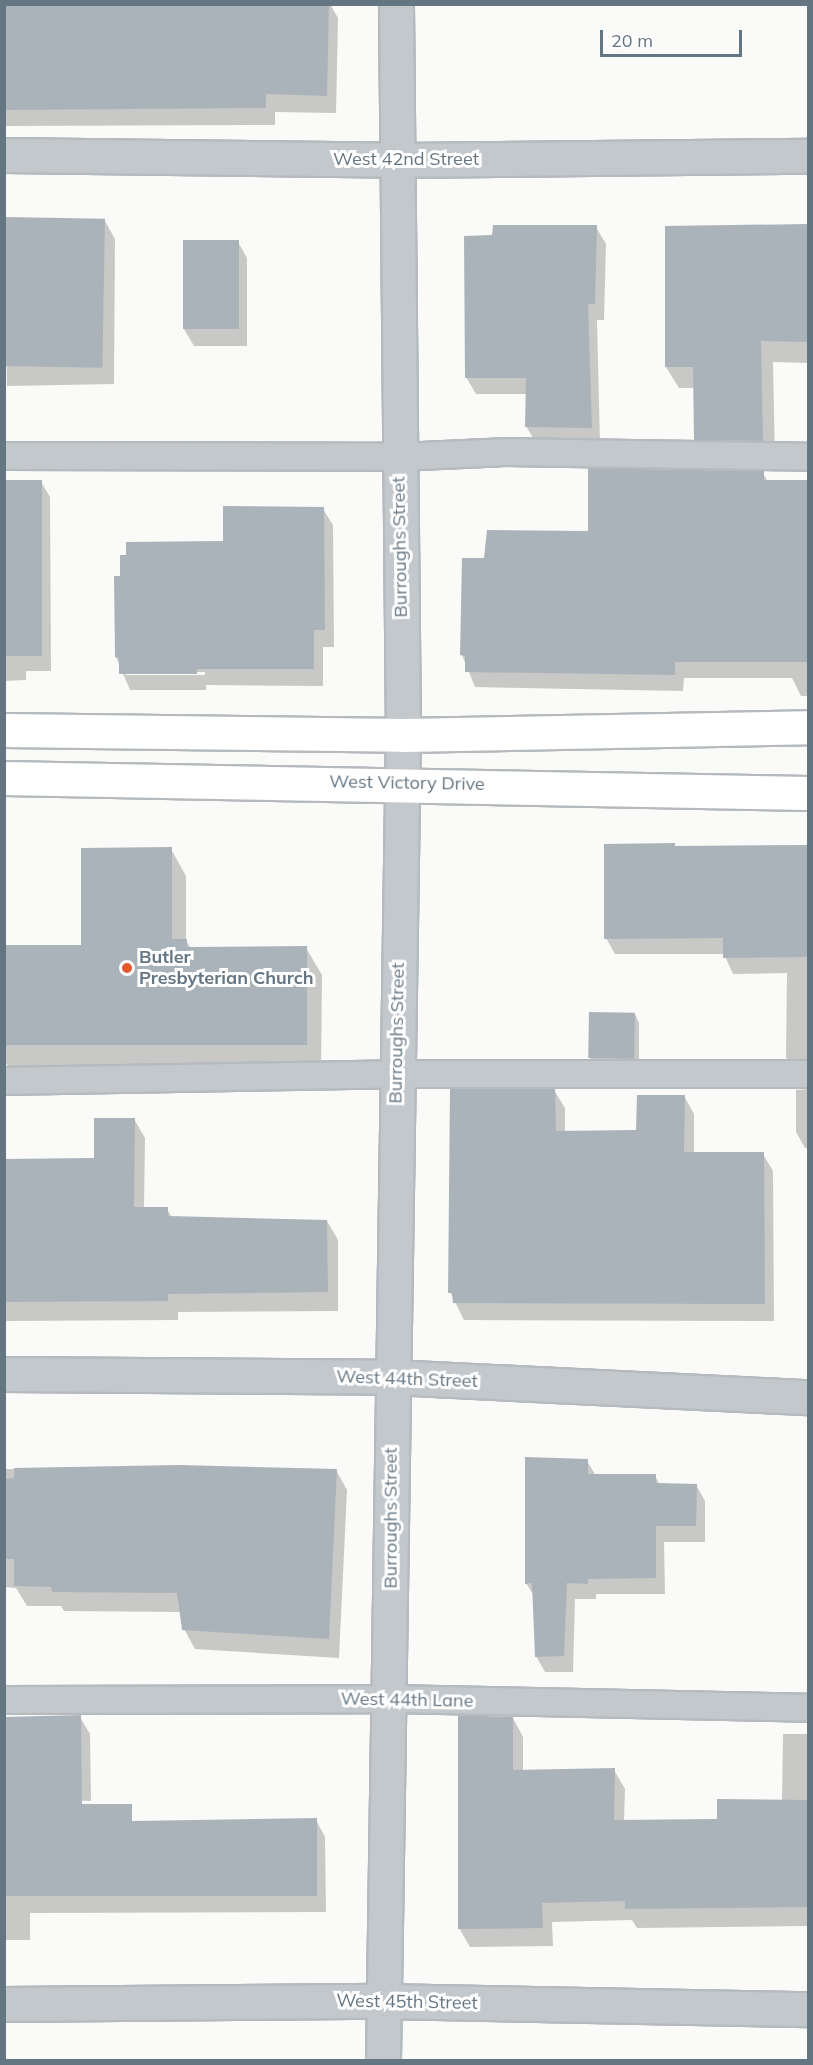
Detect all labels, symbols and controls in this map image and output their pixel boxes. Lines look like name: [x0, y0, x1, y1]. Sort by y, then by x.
scale bar: [603, 18, 746, 56]
text: 20 m: [611, 29, 653, 52]
street label: West 42nd Street: [333, 148, 479, 170]
street label: Burroughs Street: [388, 476, 412, 618]
street label: West Victory Drive: [329, 771, 485, 795]
place label: Butler Presbyterian Church: [139, 947, 314, 990]
marker: Butler Presbyterian Church: [120, 961, 134, 975]
street label: Burroughs Street: [385, 962, 409, 1104]
street label: West 44th Street: [336, 1366, 478, 1392]
street label: Burroughs Street: [380, 1447, 402, 1589]
street label: West 44th Lane: [340, 1688, 474, 1712]
street label: West 45th Street: [336, 1990, 478, 2014]

